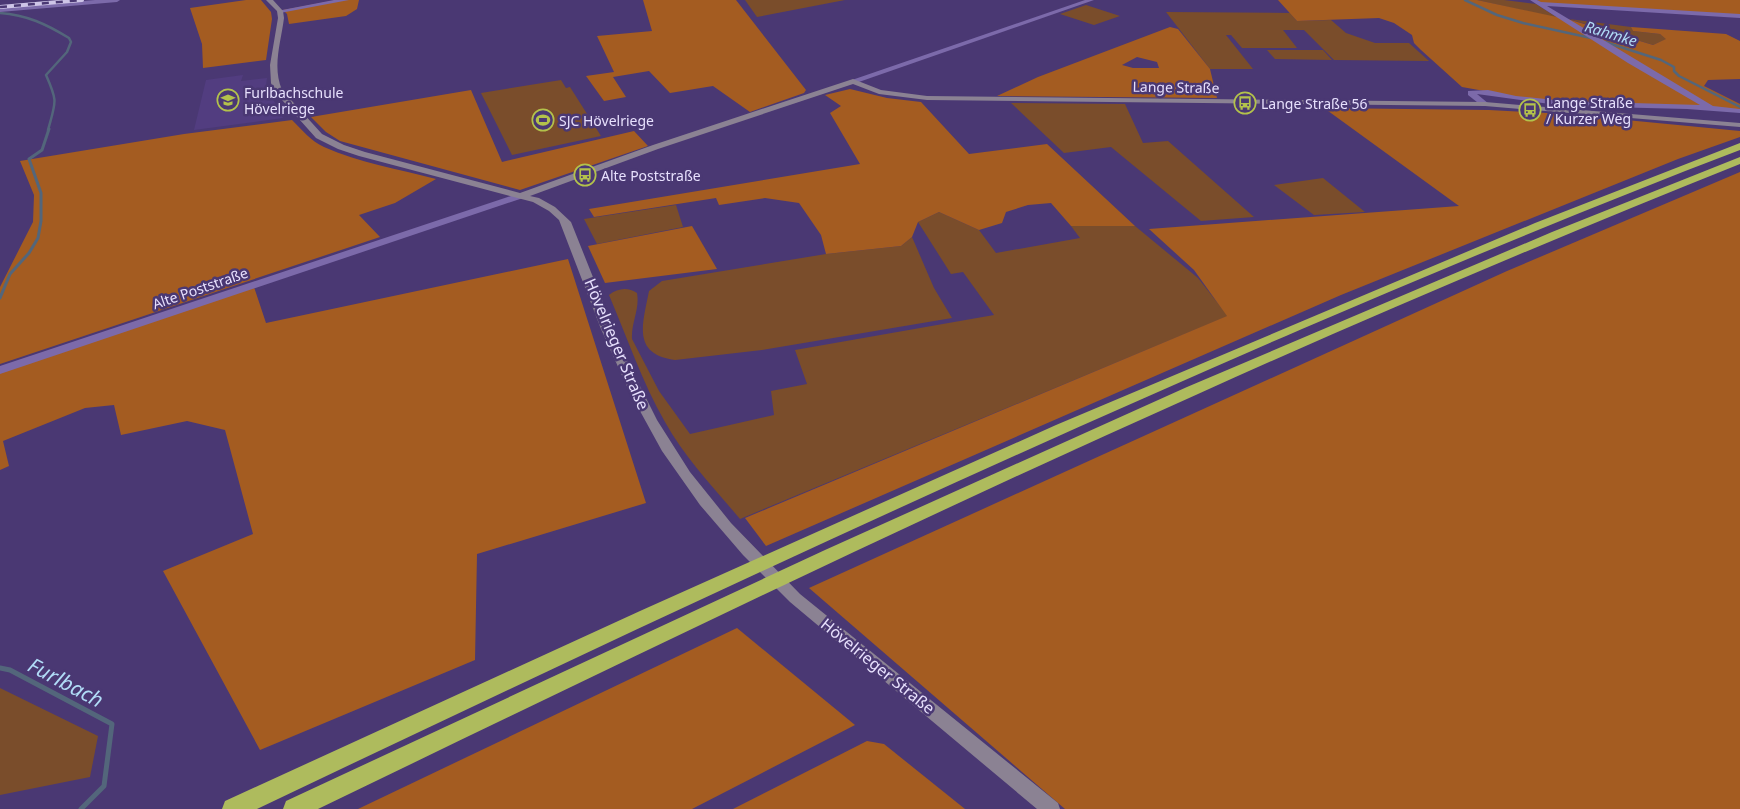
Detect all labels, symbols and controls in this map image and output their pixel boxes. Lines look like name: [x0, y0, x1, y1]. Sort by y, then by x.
water label: Rahmke: [1582, 16, 1640, 51]
street label: Lange Straße: [1132, 77, 1220, 97]
place label: Furlbachschule Hövelriege: [244, 83, 343, 118]
school or university icon: Furlbachschule Hövelriege: [216, 88, 240, 112]
bus stop icon: Lange Straße 56: [1233, 91, 1257, 115]
place label: Lange Straße / Kurzer Weg: [1546, 93, 1633, 128]
place label: Lange Straße 56: [1261, 94, 1367, 113]
bus stop icon: Lange Straße / Kurzer Weg: [1518, 98, 1542, 122]
sports icon: SJC Hövelriege: [531, 108, 555, 132]
place label: SJC Hövelriege: [559, 111, 654, 130]
bus stop icon: Alte Poststraße: [573, 163, 597, 187]
place label: Alte Poststraße: [601, 166, 701, 185]
street label: Alte Poststraße: [150, 263, 250, 313]
street label: Hövelrieger Straße: [579, 275, 655, 413]
street label: Hövelrieger Straße: [816, 613, 940, 719]
water label: Furlbach: [23, 650, 109, 714]

